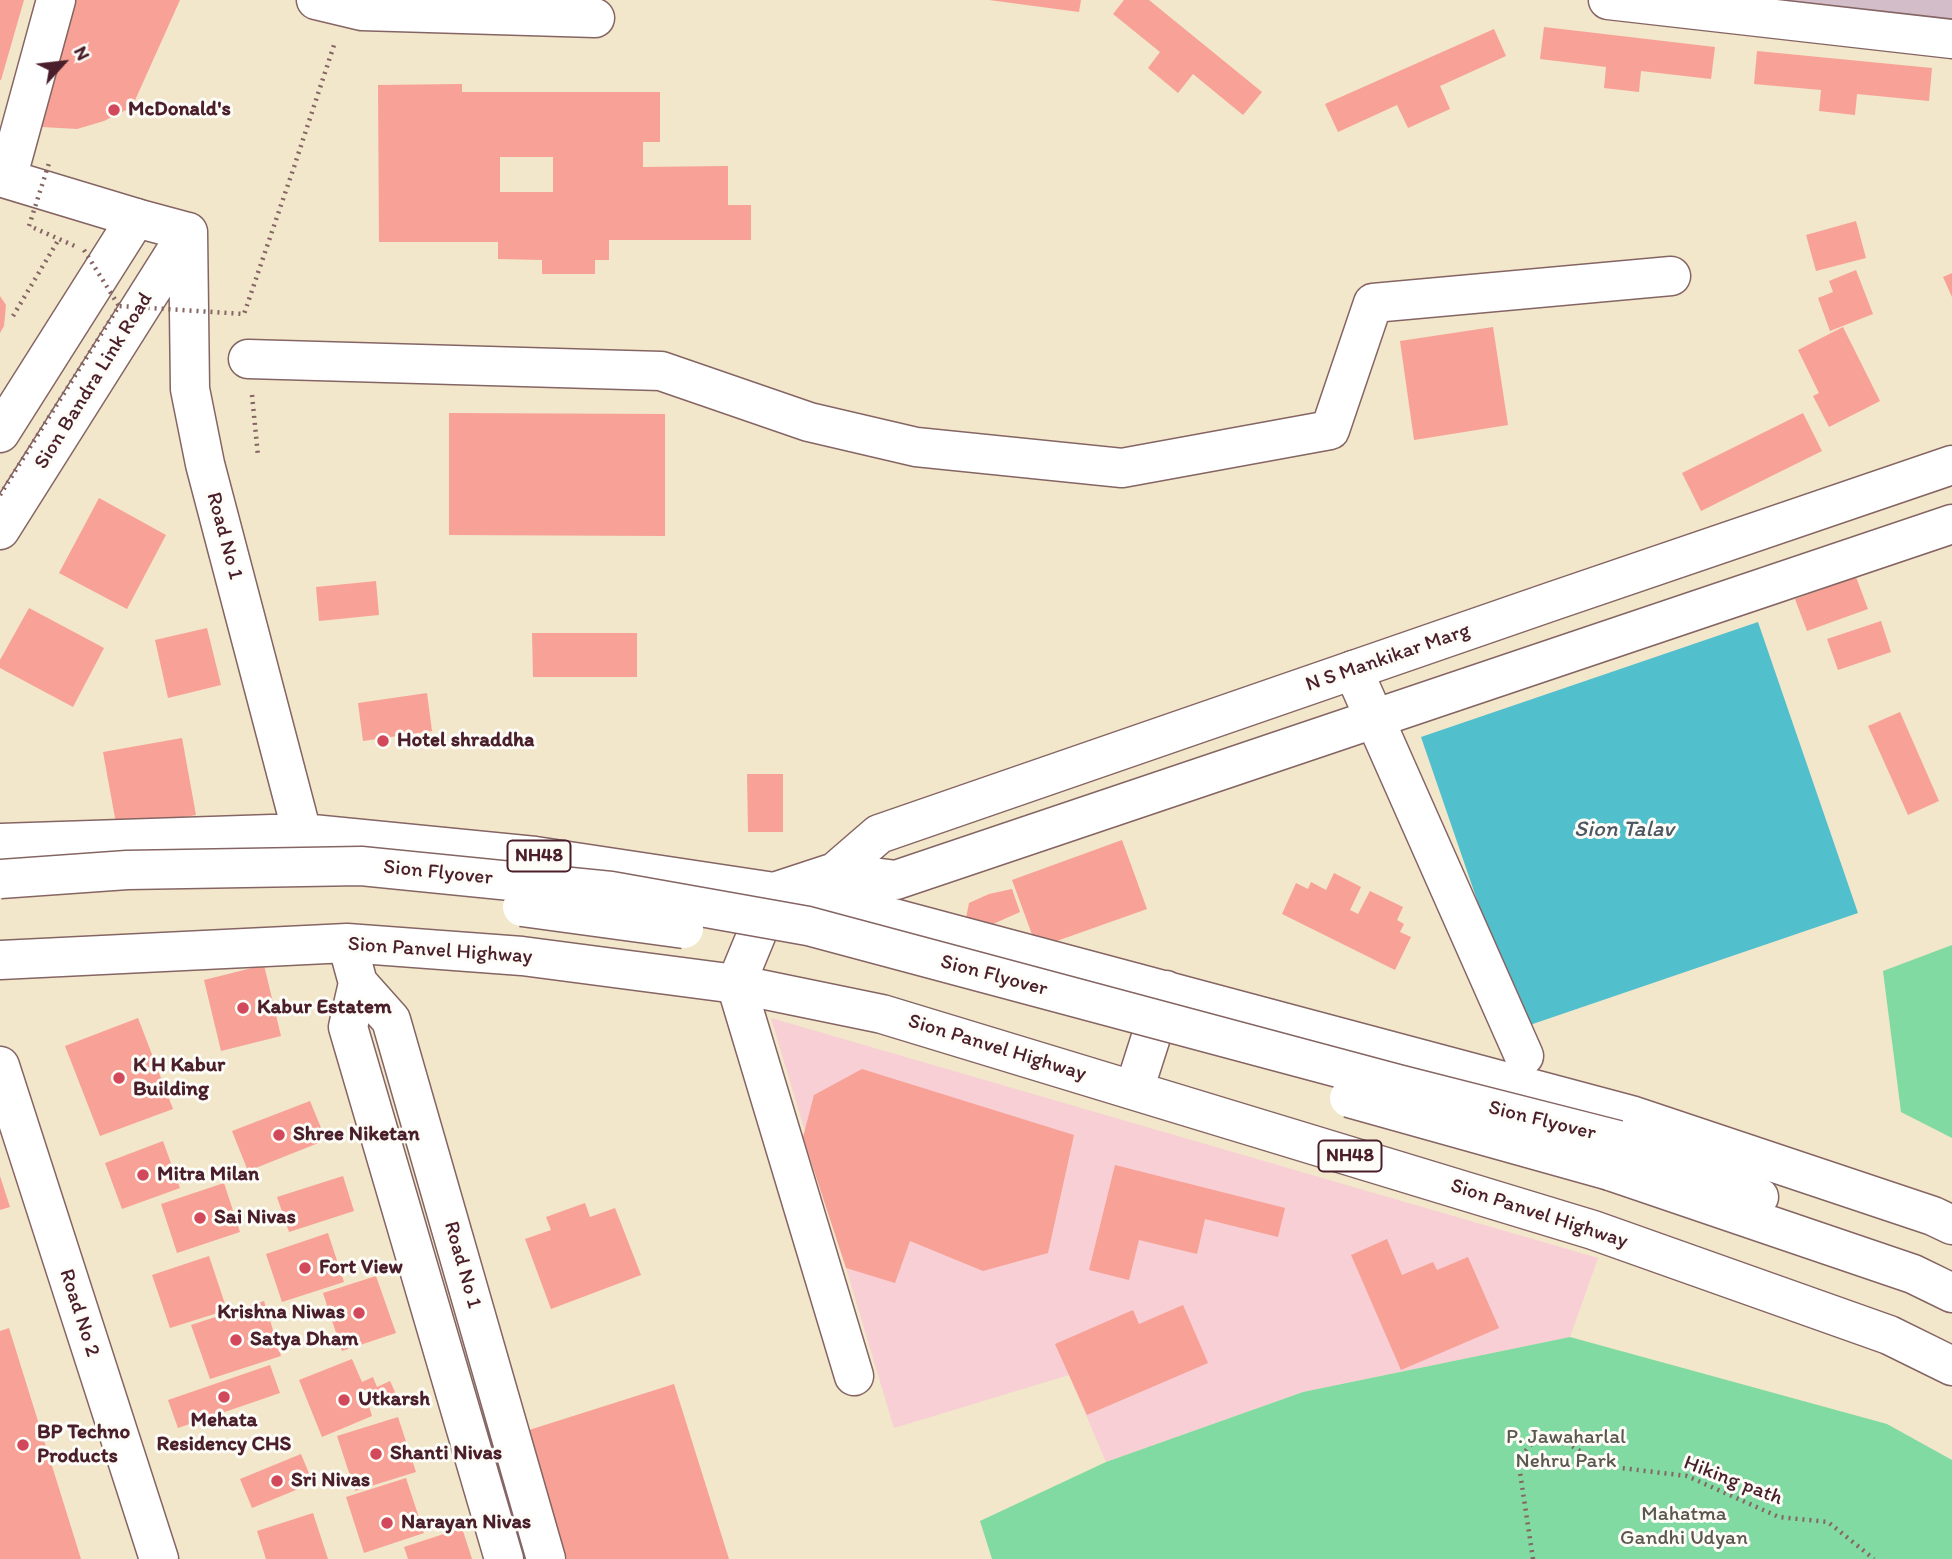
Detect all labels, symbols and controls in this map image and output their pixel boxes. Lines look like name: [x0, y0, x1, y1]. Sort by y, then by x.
north arrow: [28, 28, 98, 98]
text: N: [69, 42, 95, 64]
place label: McDonald's: [128, 97, 231, 123]
marker: McDonald's: [106, 102, 122, 118]
street label: Sion Bandra Link Road: [29, 288, 159, 474]
street label: Road No 1: [200, 490, 248, 582]
street label: N S Mankikar Marg: [1303, 618, 1473, 698]
place label: Hotel shraddha: [397, 728, 534, 754]
marker: Hotel shraddha: [375, 733, 391, 749]
water label: Sion Talav: [1574, 816, 1674, 844]
road number: NH48: [508, 841, 570, 872]
street label: Sion Flyover: [382, 855, 494, 891]
street label: Sion Panvel Highway: [347, 932, 533, 970]
street label: Sion Flyover: [938, 950, 1050, 1002]
place label: Kabur Estatem: [257, 995, 392, 1021]
marker: Kabur Estatem: [235, 1000, 251, 1016]
street label: Sion Panvel Highway: [905, 1009, 1089, 1087]
place label: K H Kabur Building: [133, 1053, 225, 1103]
marker: K H Kabur Building: [111, 1070, 127, 1086]
street label: Sion Flyover: [1486, 1095, 1598, 1147]
place label: Shree Niketan: [293, 1122, 420, 1148]
marker: Shree Niketan: [271, 1127, 287, 1143]
road number: NH48: [1318, 1140, 1382, 1172]
place label: Mitra Milan: [157, 1162, 259, 1188]
marker: Mitra Milan: [135, 1167, 151, 1183]
street label: Sion Panvel Highway: [1447, 1173, 1631, 1255]
place label: Sai Nivas: [214, 1205, 296, 1231]
marker: Sai Nivas: [192, 1210, 208, 1226]
street label: Road No 1: [438, 1219, 486, 1311]
place label: Fort View: [319, 1255, 403, 1281]
marker: Fort View: [297, 1260, 313, 1276]
street label: Road No 2: [53, 1266, 105, 1360]
place label: Krishna Niwas: [217, 1300, 345, 1326]
marker: Krishna Niwas: [351, 1305, 367, 1321]
place label: Satya Dham: [250, 1327, 358, 1353]
marker: Satya Dham: [228, 1332, 244, 1348]
place label: Utkarsh: [358, 1387, 430, 1413]
marker: Mehata Residency CHS: [216, 1389, 232, 1405]
marker: Utkarsh: [336, 1392, 352, 1408]
place label: Mehata Residency CHS: [157, 1408, 291, 1458]
place label: BP Techno Products: [37, 1420, 130, 1470]
park label: P. Jawaharlal Nehru Park: [1506, 1425, 1626, 1475]
marker: BP Techno Products: [15, 1437, 31, 1453]
place label: Shanti Nivas: [390, 1441, 502, 1467]
marker: Shanti Nivas: [368, 1446, 384, 1462]
street label: Hiking path: [1680, 1451, 1786, 1511]
place label: Sri Nivas: [291, 1468, 370, 1494]
marker: Sri Nivas: [269, 1473, 285, 1489]
park label: Mahatma Gandhi Udyan: [1620, 1502, 1748, 1552]
place label: Narayan Nivas: [401, 1510, 531, 1536]
marker: Narayan Nivas: [379, 1515, 395, 1531]

